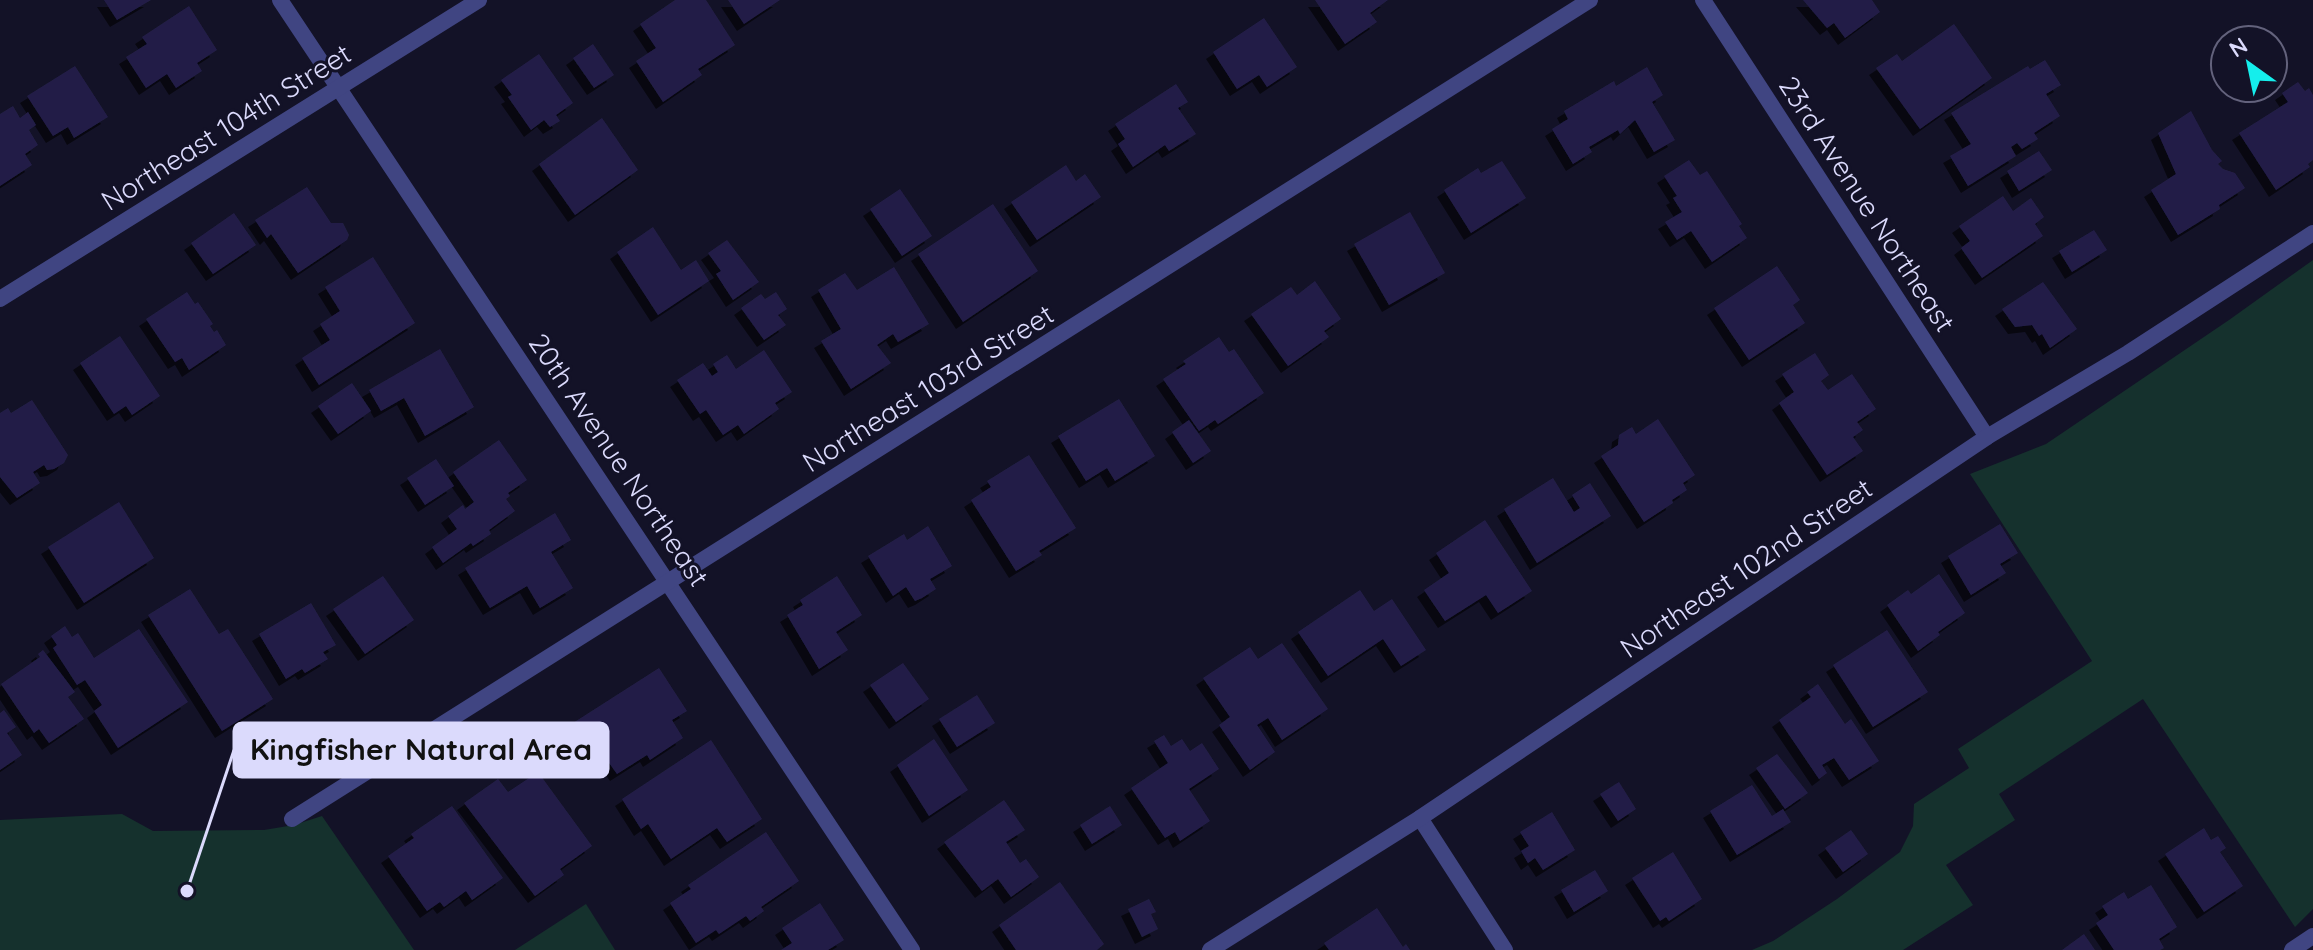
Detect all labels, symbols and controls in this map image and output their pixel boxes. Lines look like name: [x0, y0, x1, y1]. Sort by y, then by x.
north arrow: [2209, 24, 2289, 104]
text: N: [2224, 31, 2253, 63]
street label: Northeast 104th Street: [94, 35, 357, 218]
street label: 23rd Avenue Northeast: [1772, 69, 1963, 338]
street label: Northeast 103rd Street: [796, 296, 1060, 479]
street label: 20th Avenue Northeast: [522, 327, 717, 593]
street label: Northeast 102nd Street: [1613, 470, 1878, 665]
callout: Kingfisher Natural Area: [234, 723, 608, 777]
text: Kingfisher Natural Area: [250, 730, 592, 768]

